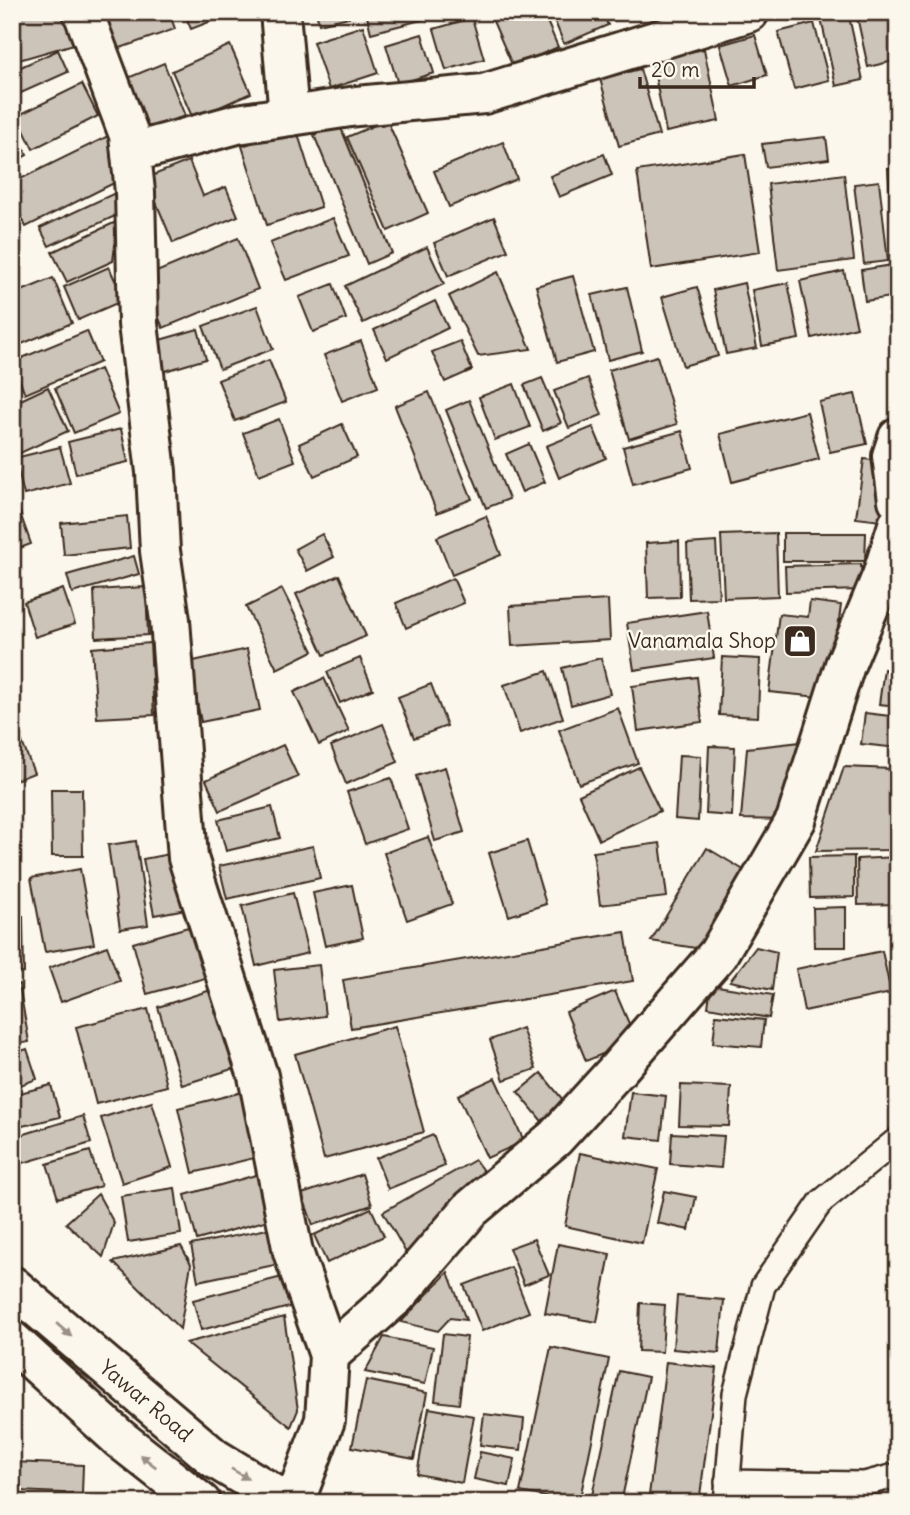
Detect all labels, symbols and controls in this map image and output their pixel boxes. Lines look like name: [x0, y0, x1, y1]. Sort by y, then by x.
scale bar: [640, 46, 754, 90]
text: 20 m: [651, 56, 700, 83]
shop icon: Vanamala Shop: [781, 622, 819, 660]
place label: Vanamala Shop: [628, 627, 776, 654]
one-way arrow: [55, 1322, 72, 1338]
street label: Yawar Road: [94, 1354, 198, 1447]
one-way arrow: [139, 1453, 157, 1468]
one-way arrow: [230, 1467, 249, 1480]

